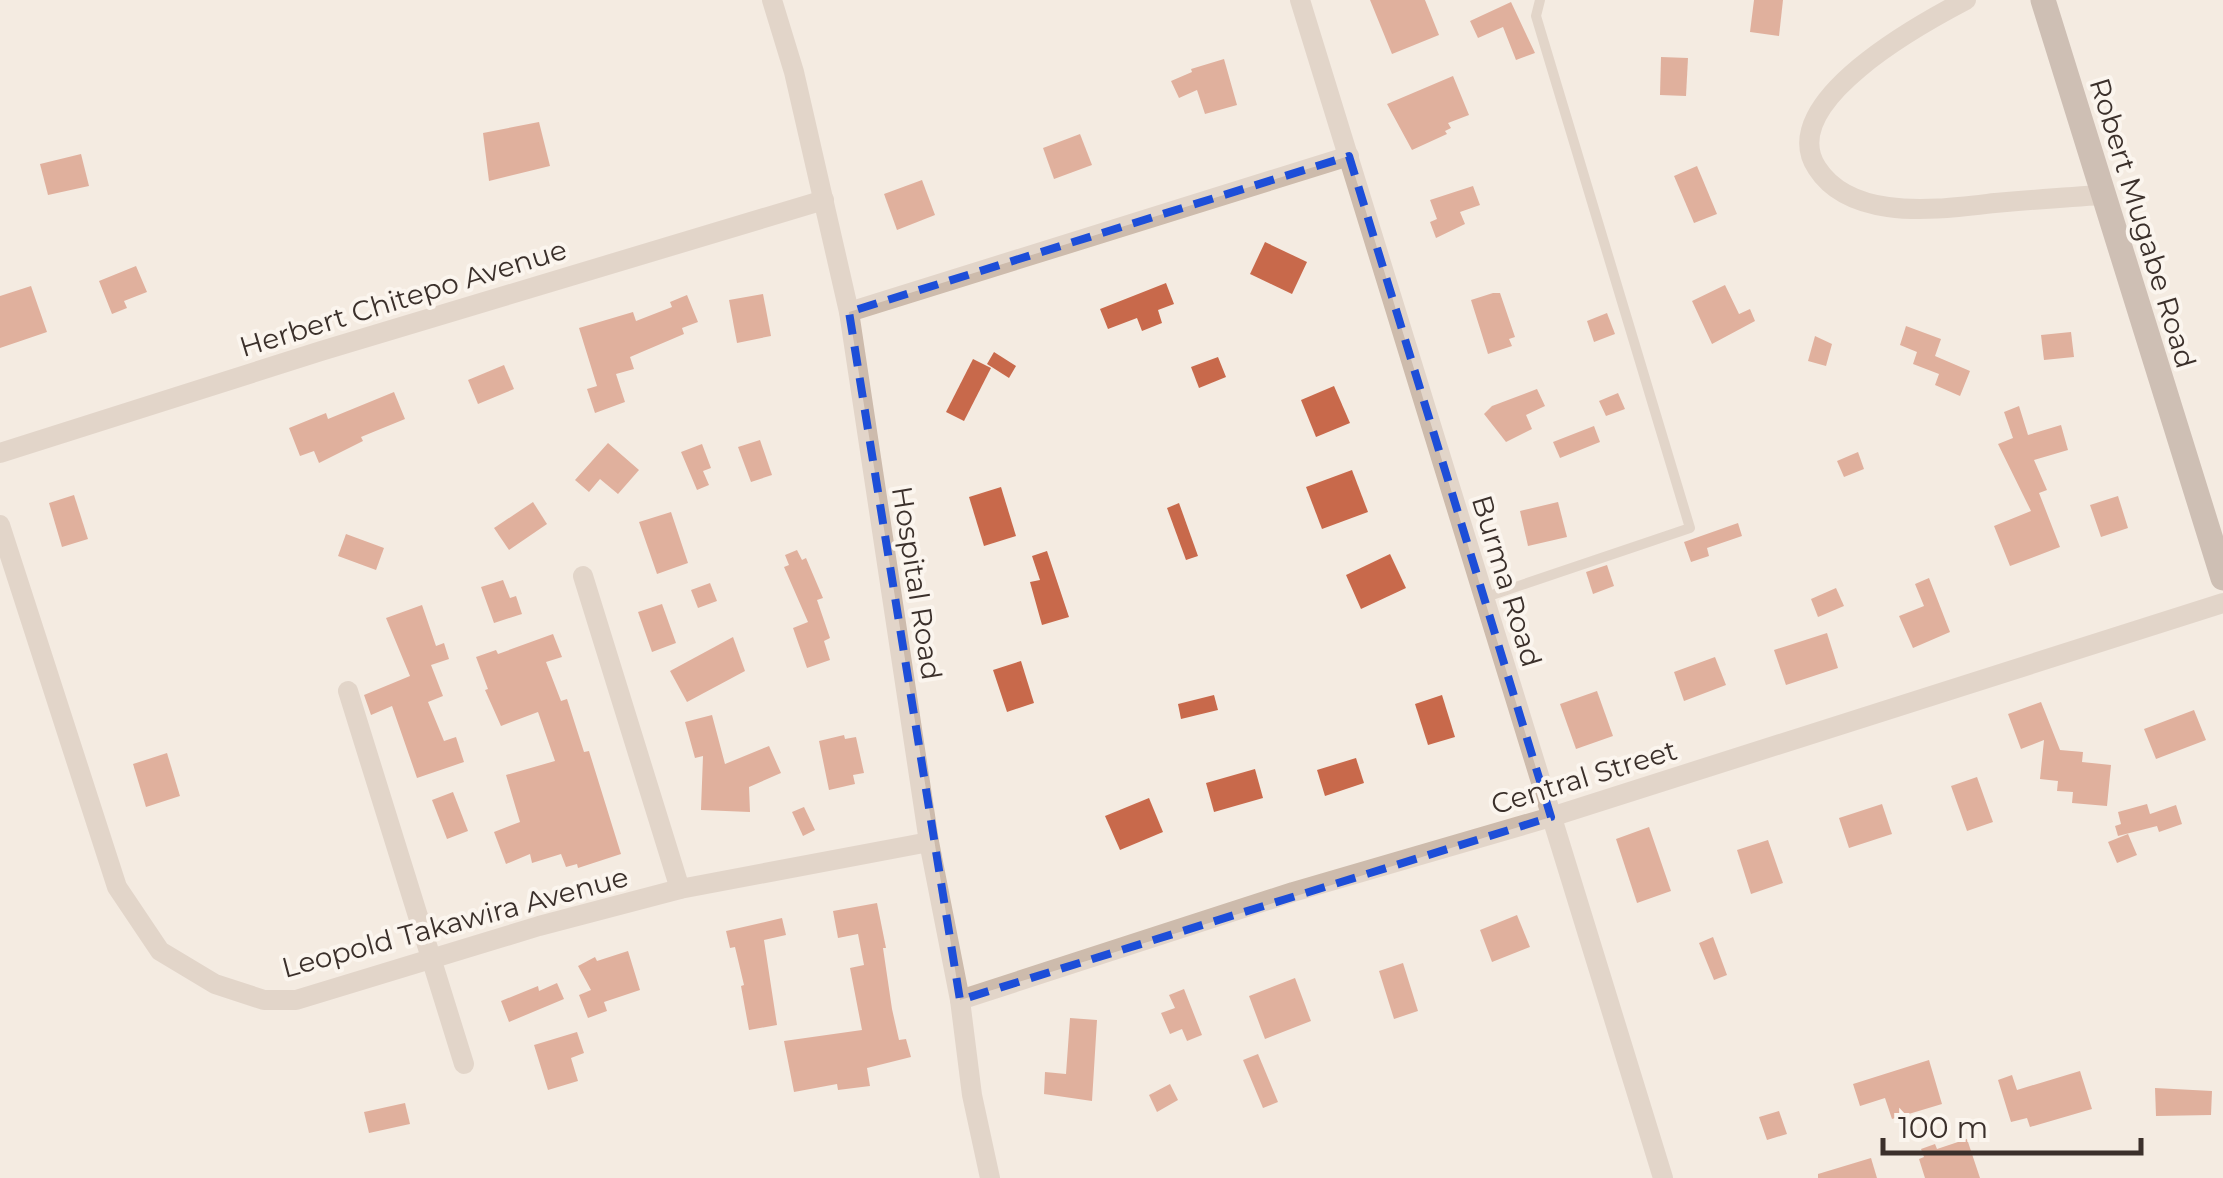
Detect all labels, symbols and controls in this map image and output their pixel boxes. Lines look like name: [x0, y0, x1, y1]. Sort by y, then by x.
street label: Robert Mugabe Road: [2083, 74, 2203, 372]
street label: Herbert Chitepo Avenue: [235, 232, 571, 364]
street label: Hospital Road: [885, 484, 949, 682]
street label: Burma Road: [1465, 491, 1549, 671]
street label: Central Street: [1487, 733, 1681, 821]
street label: Leopold Takawira Avenue: [278, 859, 632, 985]
scale bar: [1883, 1093, 2140, 1155]
text: 100 m: [1898, 1109, 1988, 1146]

